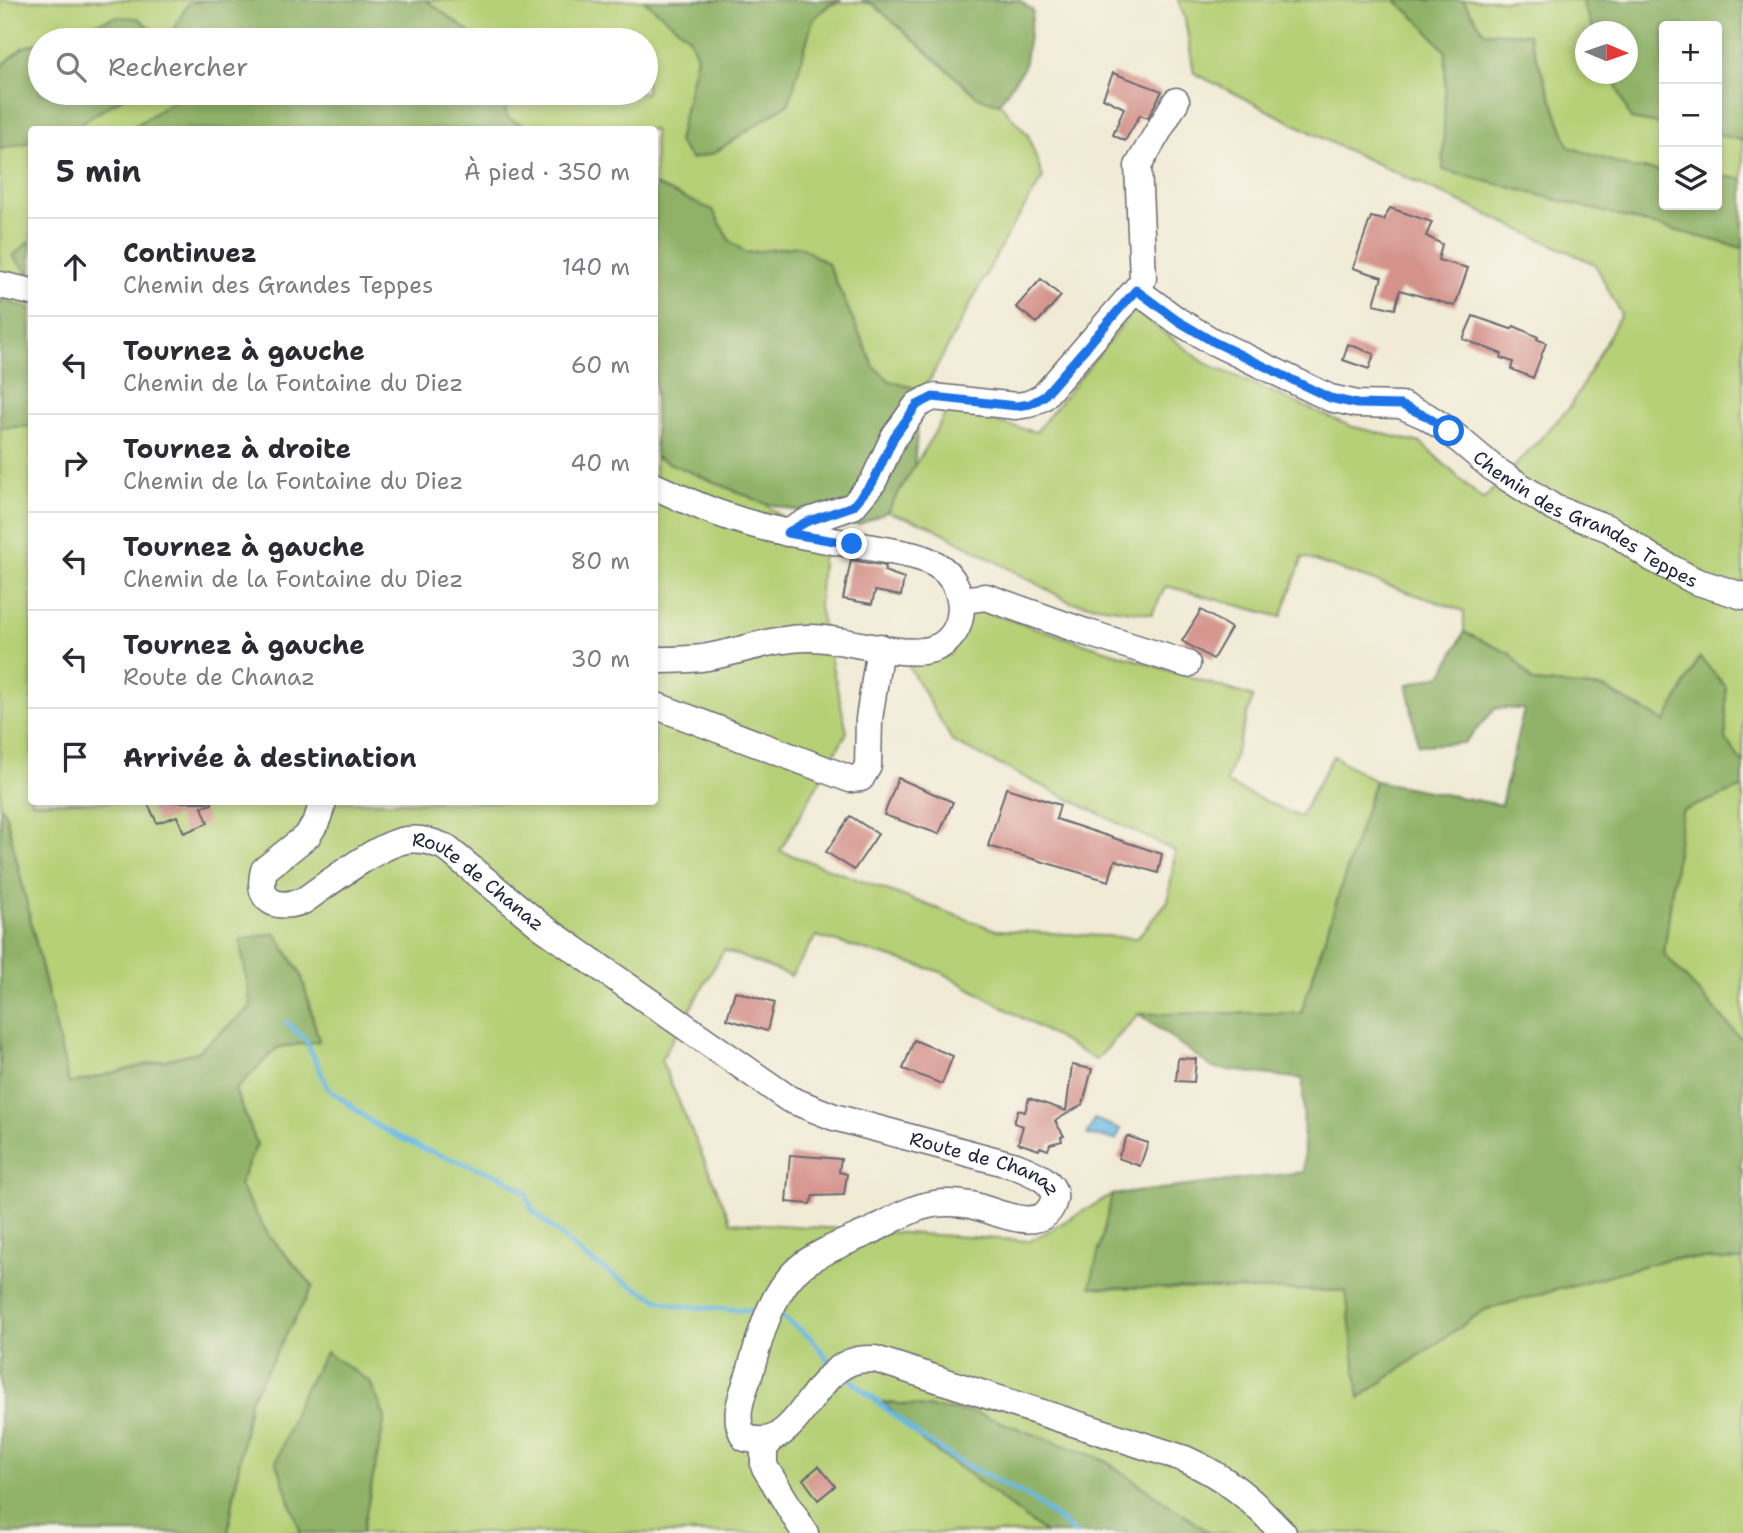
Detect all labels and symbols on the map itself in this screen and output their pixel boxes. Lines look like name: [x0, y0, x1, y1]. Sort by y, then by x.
north arrow: [1575, 21, 1638, 84]
route start: [1433, 415, 1464, 446]
street label: Chemin des Grandes Teppes: [1468, 444, 1703, 593]
route end: [836, 528, 867, 559]
street label: Route de Chanaz: [411, 827, 550, 936]
street label: Route de Chanaz: [907, 1126, 1066, 1200]

